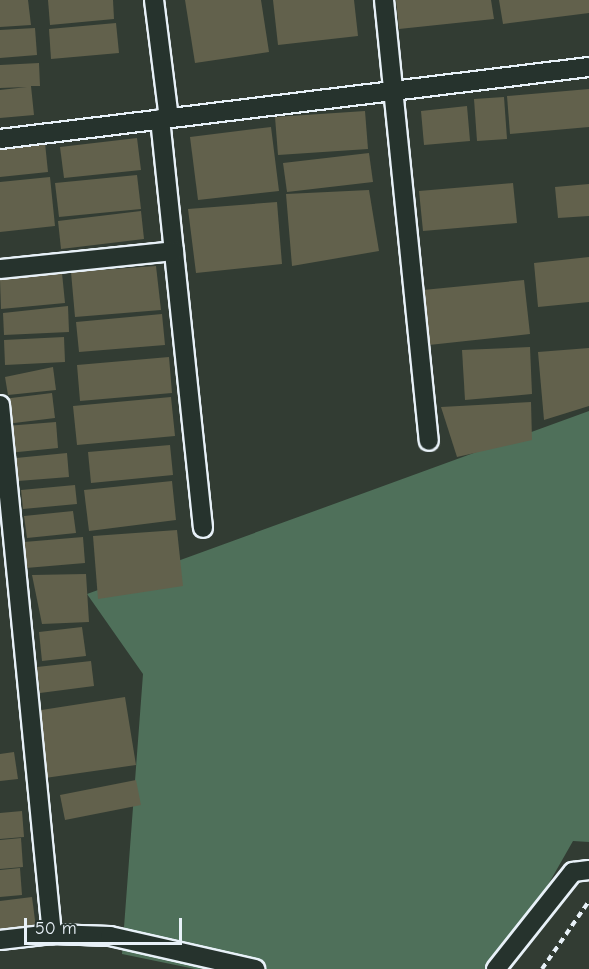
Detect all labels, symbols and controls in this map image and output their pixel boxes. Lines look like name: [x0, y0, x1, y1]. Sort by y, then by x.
scale bar: [27, 906, 184, 944]
text: 50 m: [35, 918, 77, 939]

